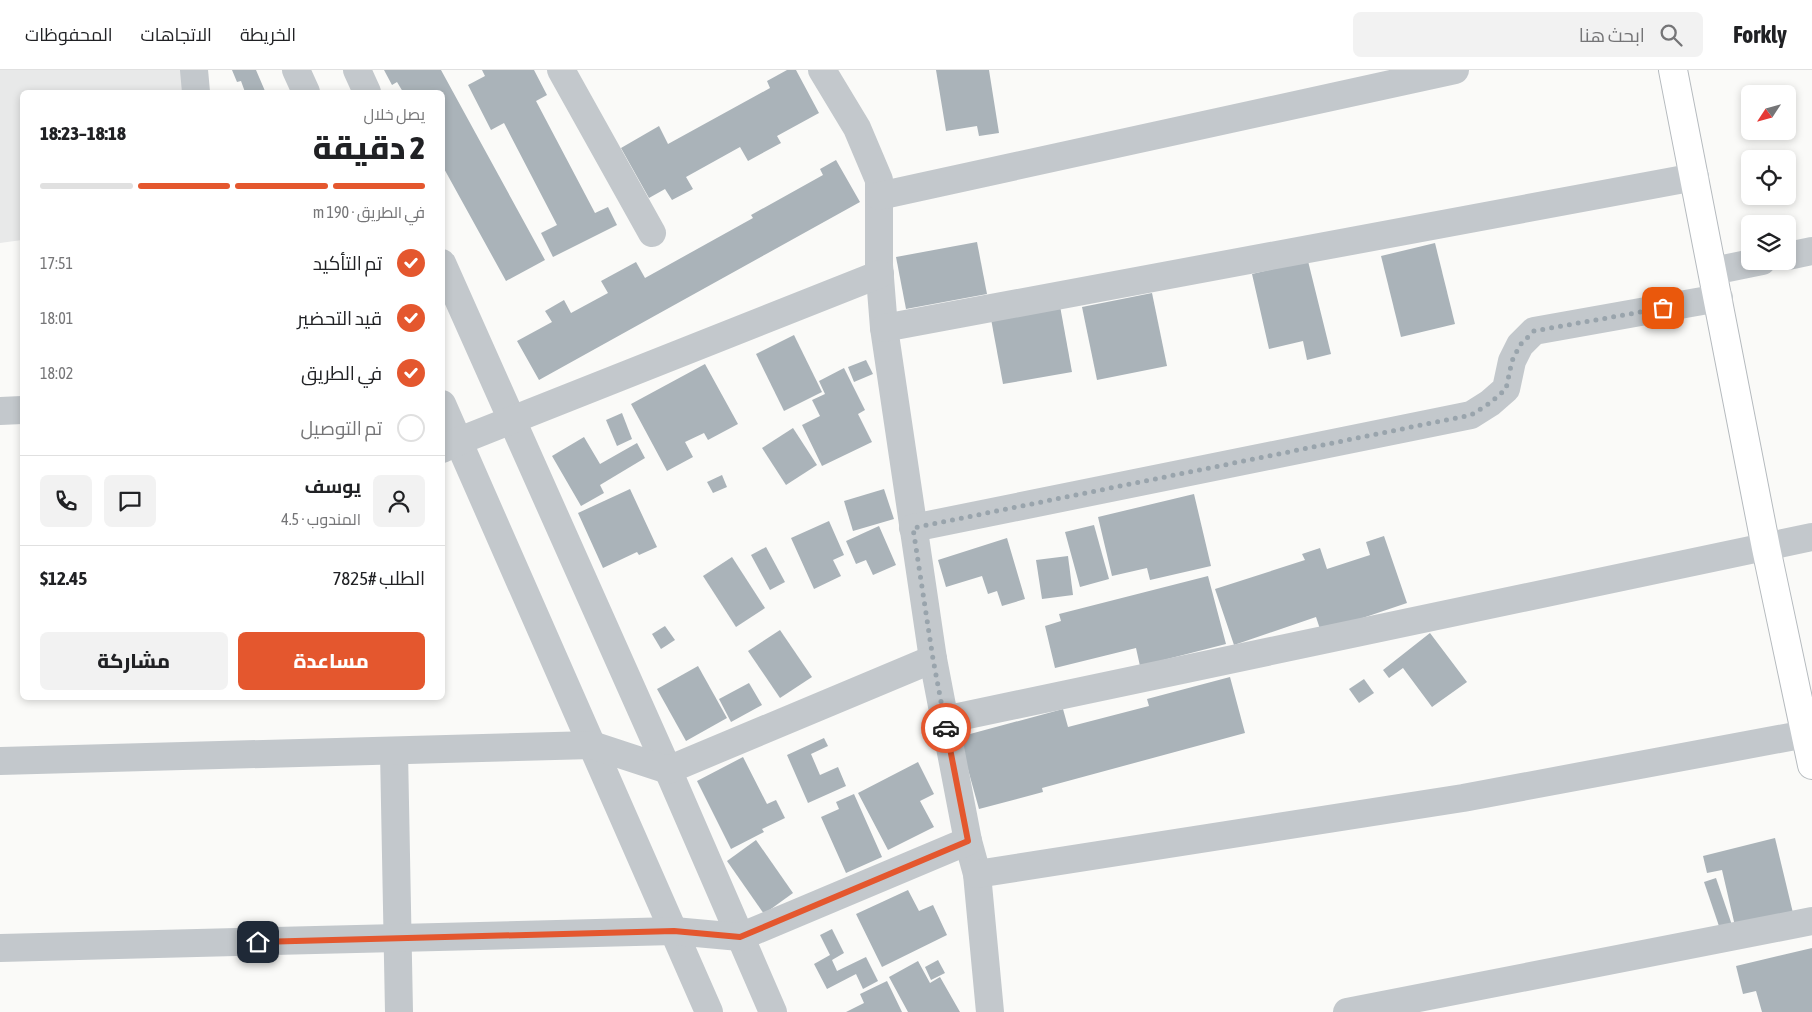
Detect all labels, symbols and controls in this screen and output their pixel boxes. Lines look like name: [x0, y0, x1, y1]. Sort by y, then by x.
search box: [1353, 12, 1703, 57]
icon: search: [1657, 21, 1685, 49]
text: Forkly: [1733, 21, 1787, 48]
text: المحفوظات: [25, 24, 113, 45]
text: الاتجاهات: [141, 24, 212, 45]
text: الخريطة: [240, 24, 296, 45]
text: ابحث هنا: [1579, 24, 1645, 46]
north arrow: [1741, 85, 1796, 140]
map controls: [1741, 85, 1796, 270]
text: يصل خلال: [363, 105, 425, 123]
text: 18:18–18:23: [40, 122, 126, 144]
text: 2 دقيقة: [313, 129, 425, 166]
button: locate: [1741, 150, 1796, 205]
text: في الطريق · 190 m: [313, 203, 425, 221]
button: layers: [1741, 215, 1796, 270]
icon: check: [397, 249, 425, 277]
text: تم التأكيد: [313, 252, 382, 274]
text: 17:51: [40, 254, 73, 272]
pin: [1642, 287, 1684, 329]
icon: bag: [1649, 294, 1677, 322]
icon: check: [397, 304, 425, 332]
text: قيد التحضير: [297, 307, 382, 329]
text: 18:01: [40, 309, 73, 327]
icon: check: [397, 359, 425, 387]
text: في الطريق: [301, 362, 382, 384]
text: 18:02: [40, 364, 73, 382]
text: تم التوصيل: [300, 417, 382, 439]
button: phone: [40, 475, 92, 527]
button: chat: [104, 475, 156, 527]
text: يوسف: [305, 475, 361, 497]
button: person: [373, 475, 425, 527]
text: المندوب · 4.5: [281, 510, 361, 528]
text: $12.45: [40, 567, 87, 589]
text: الطلب #7825: [332, 567, 425, 589]
button: مشاركة: [40, 632, 228, 690]
button: مساعدة: [238, 632, 425, 690]
courier: [921, 703, 971, 753]
icon: car: [932, 714, 960, 742]
pin: [237, 921, 279, 963]
icon: home: [244, 928, 272, 956]

